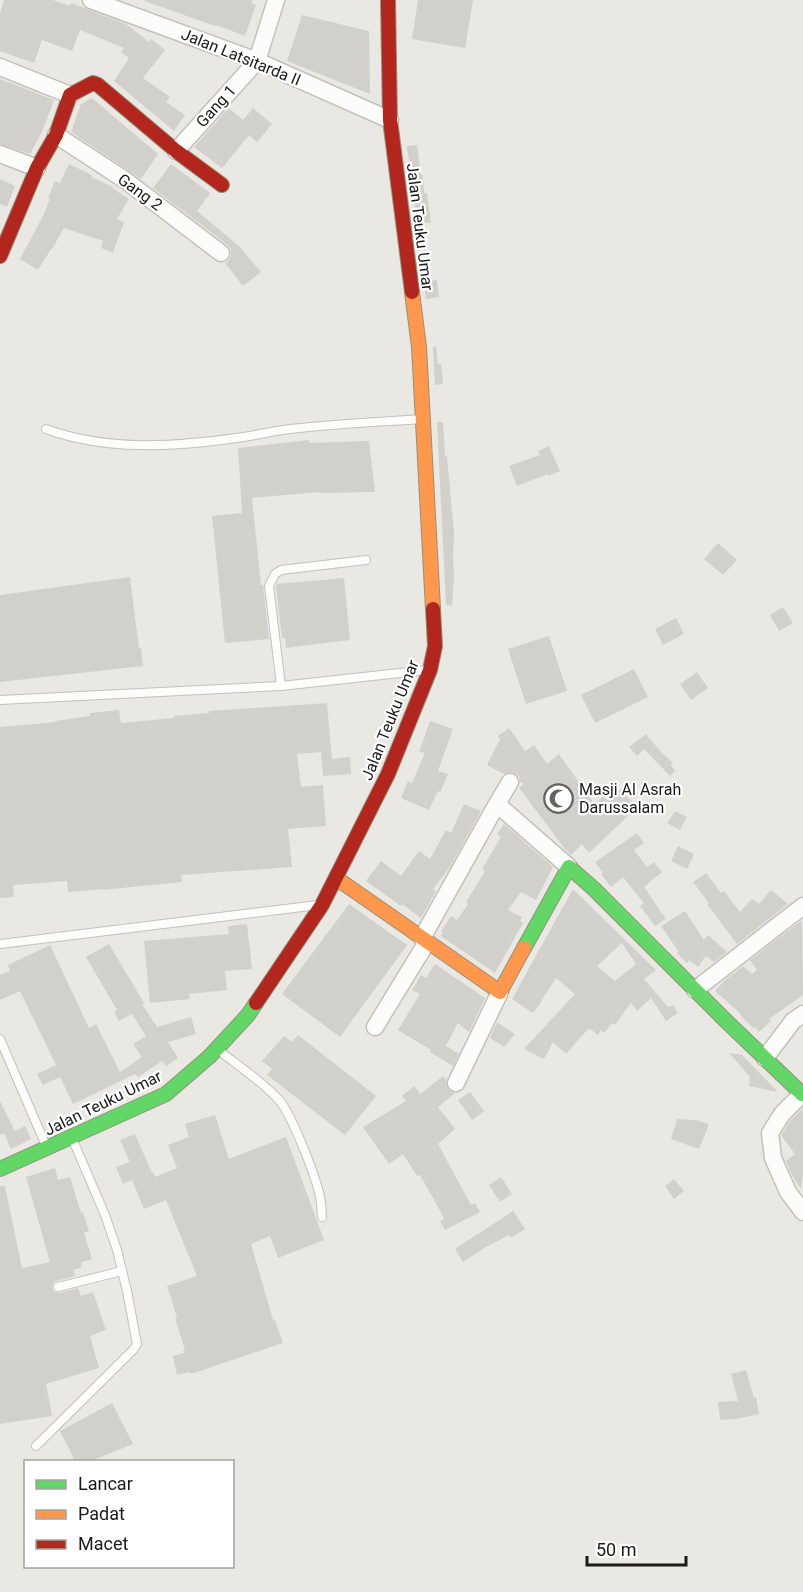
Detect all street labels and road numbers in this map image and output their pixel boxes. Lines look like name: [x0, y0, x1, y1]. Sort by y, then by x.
street label: Jalan Latsitarda II: [178, 24, 304, 90]
street label: Gang 1: [192, 81, 240, 131]
street label: Jalan Teuku Umar: [403, 162, 437, 292]
street label: Gang 2: [114, 170, 166, 214]
street label: Jalan Teuku Umar: [357, 657, 423, 783]
street label: Jalan Teuku Umar: [41, 1066, 165, 1140]

